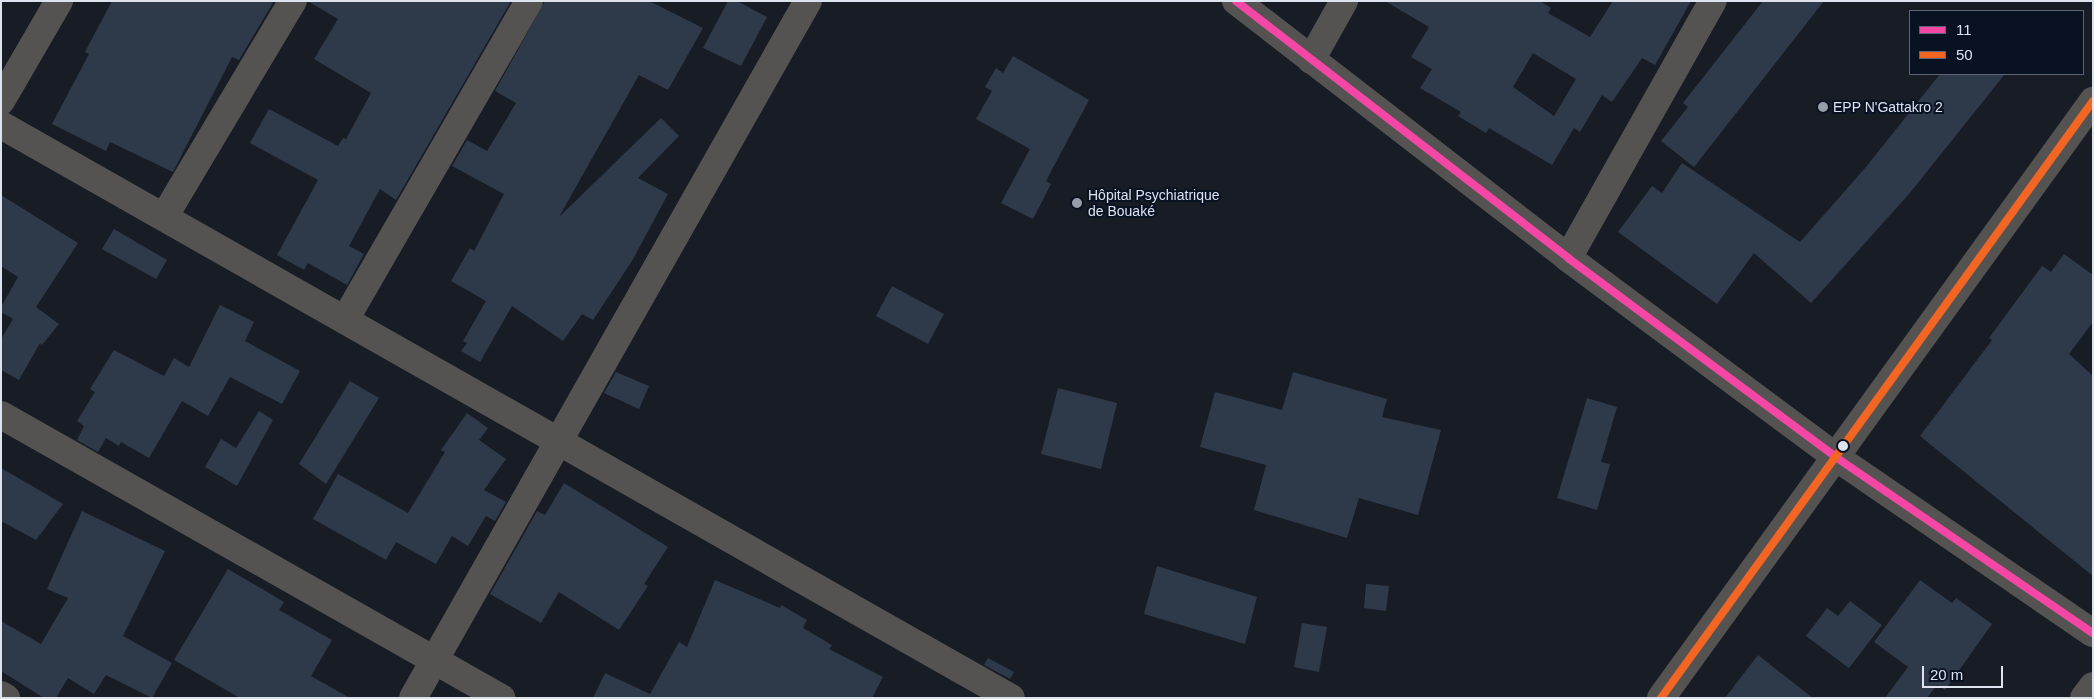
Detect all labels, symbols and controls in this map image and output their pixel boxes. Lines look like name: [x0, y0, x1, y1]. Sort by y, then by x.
legend: [1909, 10, 2084, 75]
text: 11: [1956, 21, 1972, 38]
text: 50: [1956, 46, 1973, 63]
place label: EPP N'Gattakro 2: [1833, 99, 1943, 115]
marker: EPP N'Gattakro 2: [1817, 101, 1829, 113]
place label: Hôpital Psychiatrique de Bouaké: [1088, 187, 1220, 220]
marker: Hôpital Psychiatrique de Bouaké: [1070, 196, 1084, 210]
unlabelled marker: [1838, 441, 1848, 451]
scale bar: [1924, 656, 2005, 688]
text: 20 m: [1930, 666, 1963, 683]

